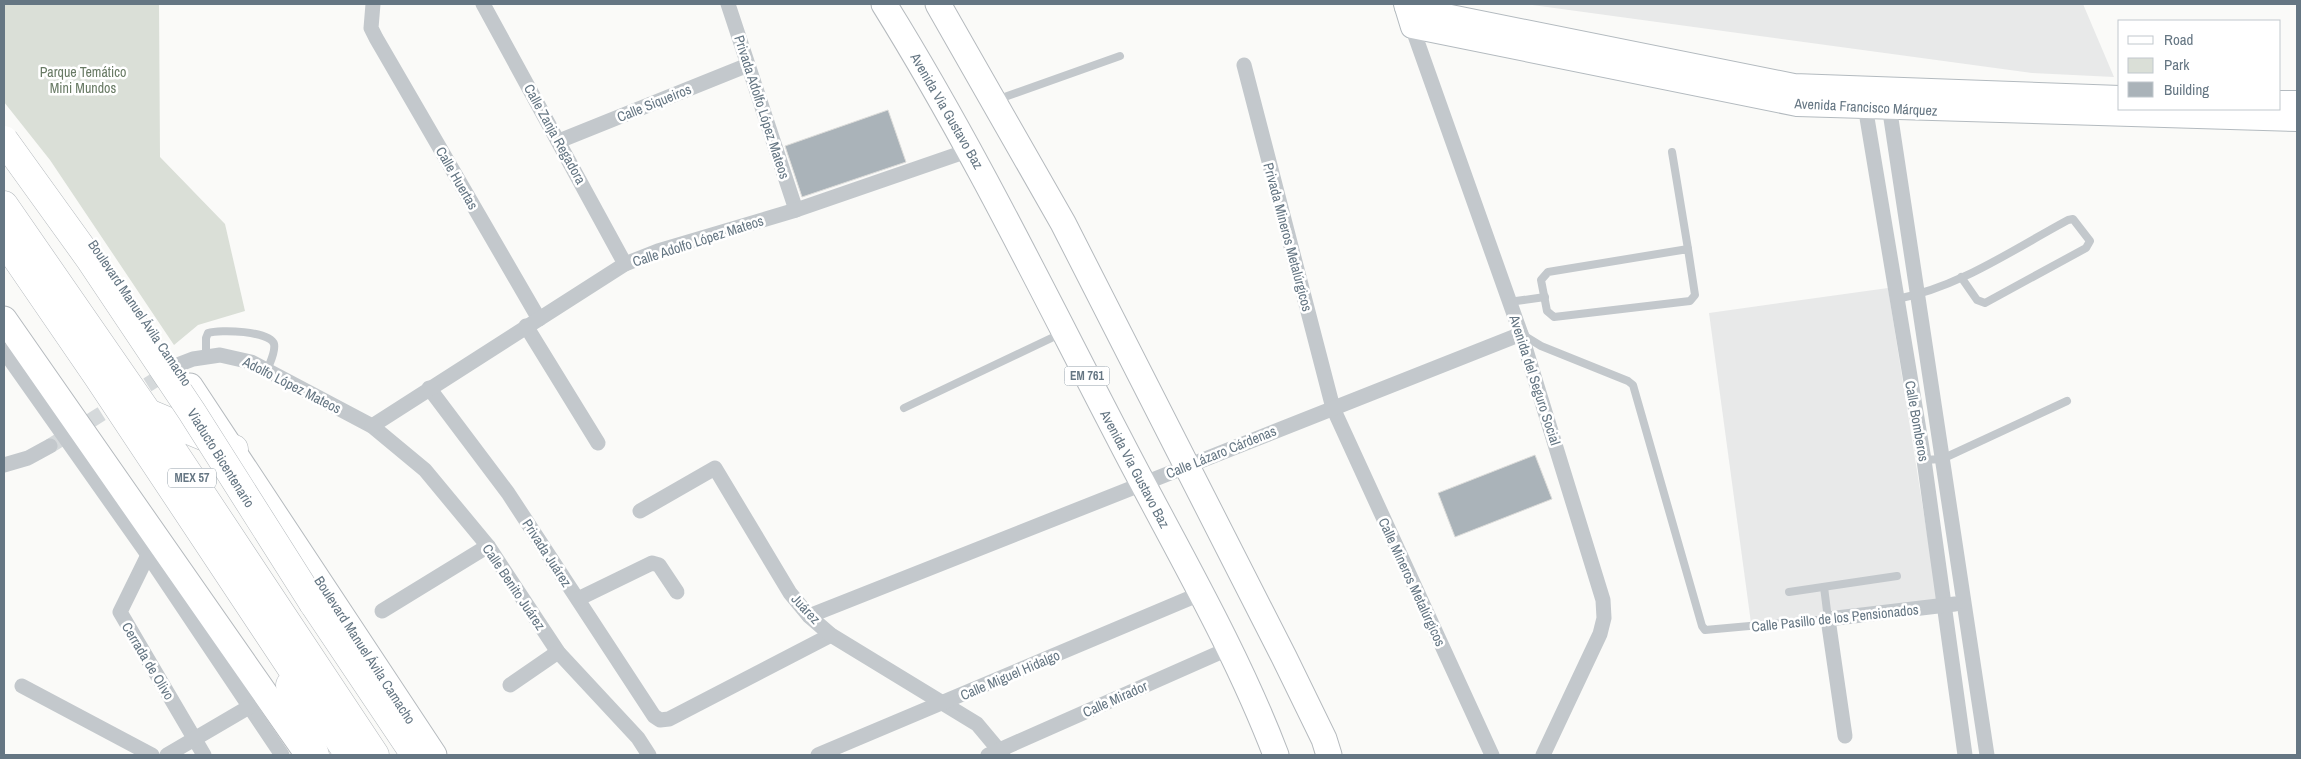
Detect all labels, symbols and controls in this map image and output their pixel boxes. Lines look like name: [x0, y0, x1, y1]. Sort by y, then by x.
legend: [2118, 20, 2281, 110]
text: Road: [2164, 29, 2193, 50]
street label: Privada Adolfo López Mateos: [730, 33, 794, 181]
street label: Avenida Via Gustavo Baz: [906, 49, 988, 172]
text: Park: [2164, 54, 2190, 75]
park label: Parque Temático Mini Mundos: [40, 63, 126, 97]
text: Building: [2164, 79, 2209, 100]
street label: Calle Siqueiros: [614, 80, 694, 126]
street label: Calle Zanja Regadora: [520, 81, 590, 188]
street label: Avenida Francisco Márquez: [1793, 94, 1938, 120]
street label: Calle Huertas: [432, 143, 482, 213]
street label: Privada Mineros Metalúrgicos: [1259, 161, 1317, 314]
street label: Calle Adolfo López Mateos: [630, 211, 766, 271]
street label: Boulevard Manuel Ávila Camacho: [84, 236, 196, 390]
street label: Avenida del Seguro Social: [1505, 312, 1565, 447]
street label: Adolfo López Mateos: [239, 352, 344, 418]
road number: EM 761: [1064, 366, 1110, 386]
street label: Calle Bomberos: [1901, 379, 1933, 463]
street label: Viaducto Bicentenario: [183, 405, 259, 511]
street label: Avenida Via Gustavo Baz: [1096, 406, 1174, 531]
street label: Calle Lázaro Cárdenas: [1163, 422, 1279, 482]
road number: MEX 57: [168, 468, 216, 488]
street label: Calle Mineros Metalúrgicos: [1374, 515, 1450, 649]
street label: Privada Juárez: [518, 516, 576, 590]
street label: Calle Benito Juárez: [479, 540, 550, 634]
street label: Boulevard Manuel Ávila Camacho: [310, 573, 420, 727]
street label: Juárez: [788, 590, 825, 628]
street label: Calle Pasillo de los Pensionados: [1751, 600, 1920, 636]
street label: Cerrada de Olivo: [118, 619, 178, 703]
street label: Calle Miguel Hidalgo: [957, 646, 1063, 704]
street label: Calle Mirador: [1080, 677, 1150, 721]

